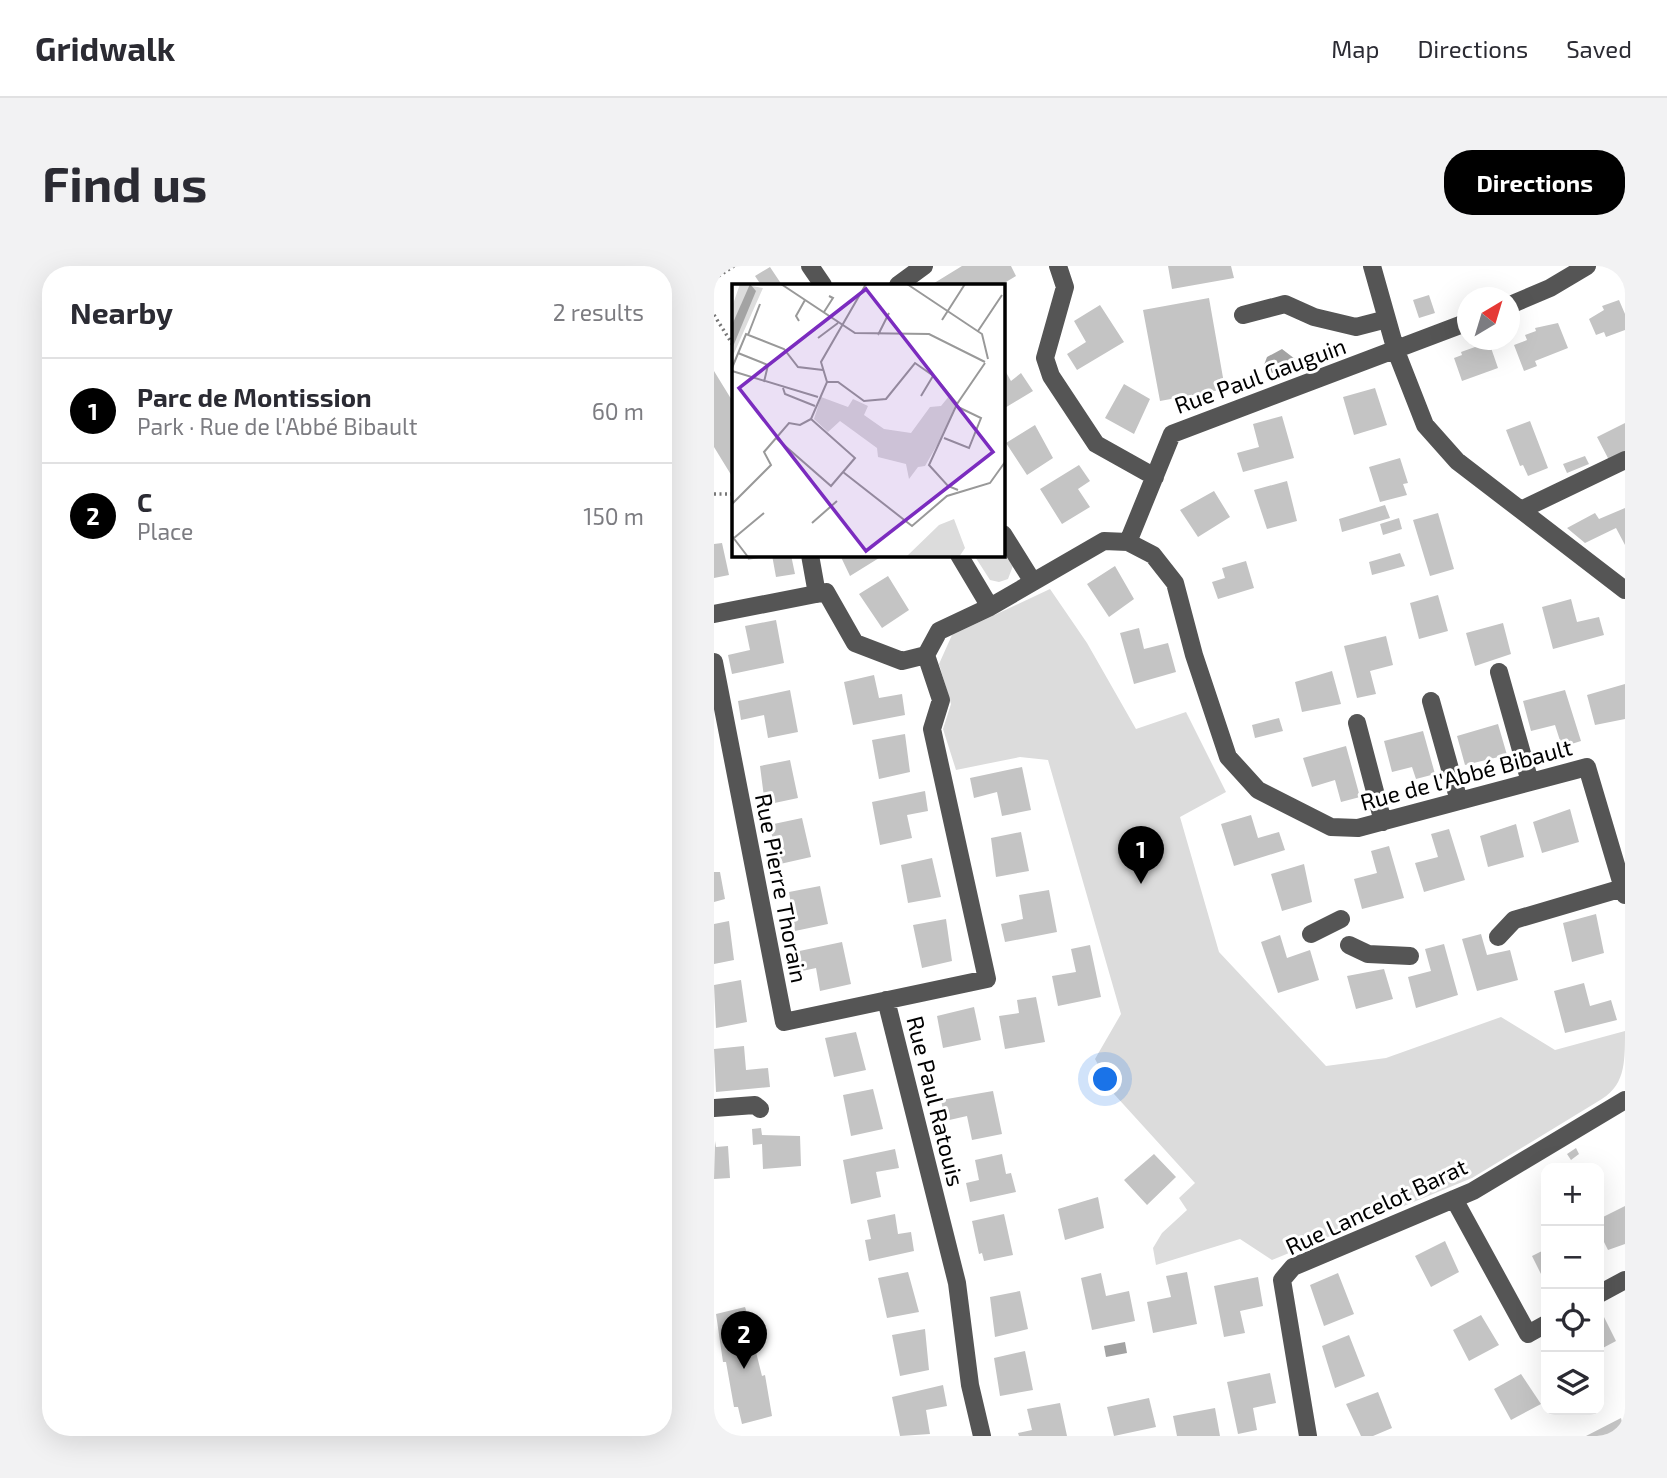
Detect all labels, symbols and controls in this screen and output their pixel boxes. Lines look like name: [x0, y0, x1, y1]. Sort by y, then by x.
text: Gridwalk: [35, 28, 175, 68]
text: Map: [1331, 34, 1379, 63]
text: Directions: [1417, 34, 1528, 63]
text: Saved: [1566, 34, 1632, 63]
button: Directions: [1444, 150, 1625, 215]
text: Find us: [42, 153, 207, 212]
inset map: [732, 284, 1004, 556]
north arrow: [1457, 287, 1520, 350]
text: Nearby: [70, 294, 173, 330]
text: 2 results: [553, 298, 644, 326]
street label: Rue Paul Gauguin: [1170, 331, 1350, 419]
text: Parc de Montission: [137, 381, 372, 412]
text: 1: [88, 397, 98, 425]
text: 60 m: [592, 397, 644, 425]
text: Park · Rue de l'Abbé Bibault: [137, 412, 418, 440]
text: C: [137, 486, 152, 517]
text: 2: [86, 502, 100, 530]
text: 150 m: [583, 502, 644, 530]
text: Place: [137, 517, 193, 545]
street label: Rue de l'Abbé Bibault: [1357, 732, 1575, 816]
street label: Rue Pierre Thorain: [750, 791, 814, 985]
pin: 1: [1118, 826, 1164, 884]
street label: Rue Paul Ratouis: [901, 1013, 971, 1189]
your location: [1088, 1062, 1122, 1096]
street label: Rue Lancelot Barat: [1281, 1152, 1472, 1260]
map controls: [1541, 1163, 1604, 1415]
button: +: [1541, 1163, 1604, 1226]
button: −: [1541, 1226, 1604, 1289]
button: locate: [1541, 1289, 1604, 1352]
pin: 2: [721, 1311, 767, 1369]
button: layers: [1541, 1352, 1604, 1415]

